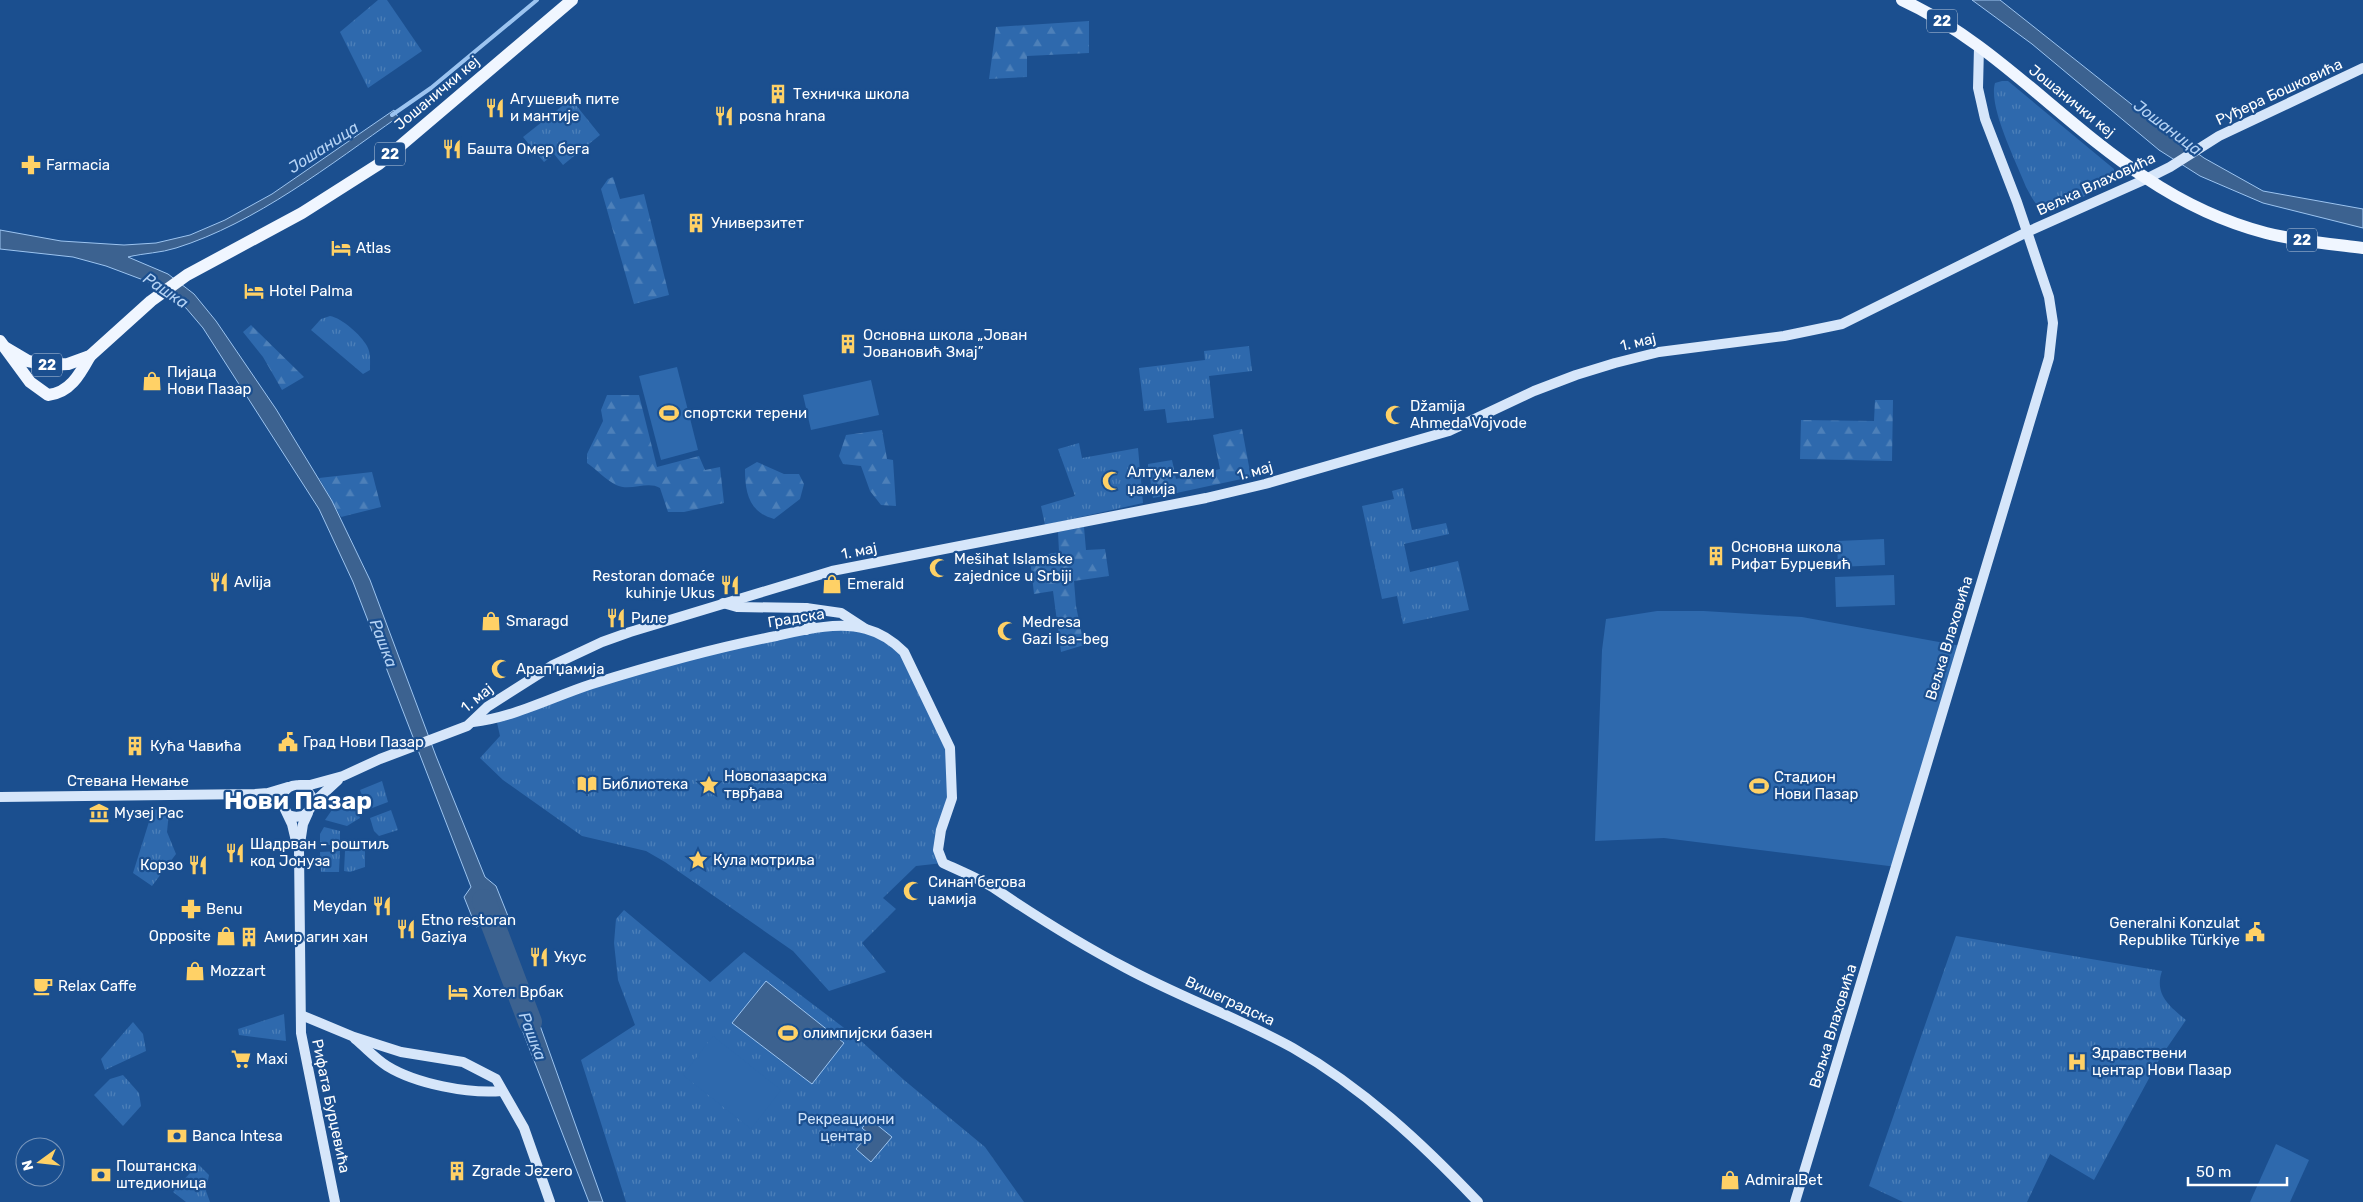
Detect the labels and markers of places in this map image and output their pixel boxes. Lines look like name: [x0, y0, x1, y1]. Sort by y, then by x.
building icon: Техничка школа: [767, 83, 789, 105]
place label: Техничка школа: [793, 85, 910, 103]
place label: Агушевић пите и мантије: [510, 90, 620, 125]
restaurant icon: Агушевић пите и мантије: [484, 97, 506, 119]
restaurant icon: posna hrana: [713, 105, 735, 127]
place label: posna hrana: [739, 107, 826, 125]
restaurant icon: Башта Омер бега: [441, 138, 463, 160]
place label: Башта Омер бега: [467, 140, 590, 158]
pharmacy icon: Farmacia: [20, 154, 42, 176]
place label: Farmacia: [46, 156, 110, 174]
building icon: Универзитет: [685, 212, 707, 234]
place label: Универзитет: [711, 214, 804, 232]
hotel icon: Atlas: [330, 237, 352, 259]
place label: Atlas: [356, 239, 391, 257]
hotel icon: Hotel Palma: [243, 280, 265, 302]
place label: Hotel Palma: [269, 282, 353, 300]
place label: Основна школа „Јован Јовановић Змај”: [863, 326, 1027, 361]
building icon: Основна школа „Јован Јовановић Змај”: [837, 333, 859, 355]
place label: Пијаца Нови Пазар: [167, 363, 251, 398]
shop icon: Пијаца Нови Пазар: [141, 370, 163, 392]
place label: Džamija Ahmeda Vojvode: [1410, 397, 1527, 432]
sports icon: спортски терени: [658, 402, 680, 424]
place label: спортски терени: [684, 404, 807, 422]
mosque icon: Džamija Ahmeda Vojvode: [1384, 404, 1406, 426]
place label: Алтум-алем џамија: [1127, 463, 1215, 498]
mosque icon: Алтум-алем џамија: [1101, 470, 1123, 492]
place label: Основна школа Рифат Бурџевић: [1731, 538, 1851, 573]
building icon: Основна школа Рифат Бурџевић: [1705, 545, 1727, 567]
place label: Mešihat Islamske zajednice u Srbiji: [954, 550, 1073, 585]
mosque icon: Mešihat Islamske zajednice u Srbiji: [928, 557, 950, 579]
place label: Restoran domaće kuhinje Ukus: [592, 567, 715, 602]
restaurant icon: Avlija: [208, 571, 230, 593]
place label: Avlija: [234, 573, 271, 591]
shop icon: Emerald: [821, 573, 843, 595]
restaurant icon: Restoran domaće kuhinje Ukus: [719, 574, 741, 596]
place label: Emerald: [847, 575, 904, 593]
restaurant icon: Риле: [605, 607, 627, 629]
place label: Риле: [631, 609, 667, 627]
shop icon: Smaragd: [480, 610, 502, 632]
place label: Smaragd: [506, 612, 569, 630]
place label: Medresa Gazi Isa-beg: [1022, 613, 1109, 648]
mosque icon: Medresa Gazi Isa-beg: [996, 620, 1018, 642]
mosque icon: Арап џамија: [490, 658, 512, 680]
place label: Арап џамија: [516, 660, 604, 678]
public building icon: Град Нови Пазар: [277, 731, 299, 753]
place label: Град Нови Пазар: [303, 733, 424, 751]
building icon: Кућа Чавића: [124, 735, 146, 757]
place label: Кућа Чавића: [150, 737, 241, 755]
place label: Новопазарска тврђава: [724, 767, 827, 802]
place label: Стадион Нови Пазар: [1774, 768, 1858, 803]
library icon: Библиотека: [576, 773, 598, 795]
place icon: Новопазарска тврђава: [698, 774, 720, 796]
place label: Библиотека: [602, 775, 688, 793]
sports icon: Стадион Нови Пазар: [1748, 775, 1770, 797]
museum icon: Музеј Рас: [88, 802, 110, 824]
place label: Музеј Рас: [114, 804, 184, 822]
place label: Шадрван - роштиљ код Јонуза: [250, 835, 389, 870]
restaurant icon: Шадрван - роштиљ код Јонуза: [224, 842, 246, 864]
place icon: Кула мотриља: [687, 849, 709, 871]
place label: Кула мотриља: [713, 851, 815, 869]
restaurant icon: Корзо: [187, 854, 209, 876]
place label: Корзо: [140, 856, 183, 874]
place label: Синан бегова џамија: [928, 873, 1026, 908]
mosque icon: Синан бегова џамија: [902, 880, 924, 902]
restaurant icon: Meydan: [371, 895, 393, 917]
place label: Meydan: [313, 897, 367, 915]
pharmacy icon: Benu: [180, 898, 202, 920]
place label: Benu: [206, 900, 243, 918]
place label: Etno restoran Gaziya: [421, 911, 516, 946]
place label: Generalni Konzulat Republike Türkiye: [2109, 914, 2240, 949]
restaurant icon: Etno restoran Gaziya: [395, 918, 417, 940]
public building icon: Generalni Konzulat Republike Türkiye: [2244, 921, 2266, 943]
shop icon: Opposite: [215, 925, 237, 947]
building icon: Амир агин хан: [238, 926, 260, 948]
place label: Opposite: [149, 927, 211, 945]
place label: Амир агин хан: [264, 928, 368, 946]
restaurant icon: Укус: [528, 946, 550, 968]
place label: Укус: [554, 948, 587, 966]
shop icon: Mozzart: [184, 960, 206, 982]
place label: Mozzart: [210, 962, 266, 980]
cafe icon: Relax Caffe: [32, 975, 54, 997]
place label: Relax Caffe: [58, 977, 137, 995]
hotel icon: Хотел Врбак: [447, 981, 469, 1003]
place label: Хотел Врбак: [473, 983, 564, 1001]
sports icon: олимпијски базен: [777, 1022, 799, 1044]
place label: олимпијски базен: [803, 1024, 933, 1042]
place label: Здравствени центар Нови Пазар: [2092, 1044, 2232, 1079]
supermarket icon: Maxi: [230, 1048, 252, 1070]
place label: Maxi: [256, 1050, 288, 1068]
hospital icon: Здравствени центар Нови Пазар: [2066, 1051, 2088, 1073]
bank icon: Banca Intesa: [166, 1125, 188, 1147]
place label: Banca Intesa: [192, 1127, 283, 1145]
place label: Поштанска штедионица: [116, 1157, 206, 1192]
building icon: Zgrade Jezero: [446, 1160, 468, 1182]
place label: Zgrade Jezero: [472, 1162, 573, 1180]
bank icon: Поштанска штедионица: [90, 1164, 112, 1186]
shop icon: AdmiralBet: [1719, 1169, 1741, 1191]
place label: AdmiralBet: [1745, 1171, 1823, 1189]

